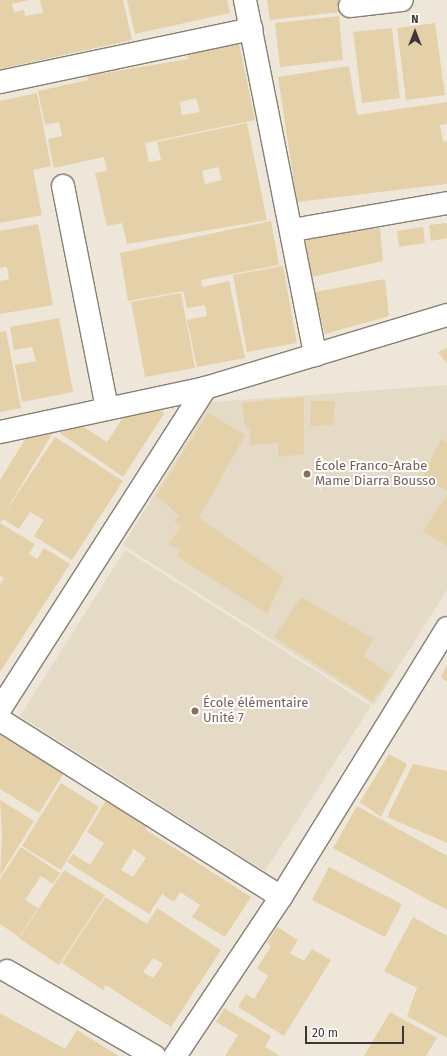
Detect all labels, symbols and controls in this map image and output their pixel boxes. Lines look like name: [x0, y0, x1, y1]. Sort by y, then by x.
north arrow: [395, 12, 435, 52]
text: N: [411, 13, 419, 26]
place label: École Franco-Arabe Mame Diarra Bousso: [315, 459, 436, 490]
marker: École Franco-Arabe Mame Diarra Bousso: [302, 469, 312, 479]
place label: École élémentaire Unité 7: [203, 696, 308, 727]
marker: École élémentaire Unité 7: [190, 706, 200, 716]
scale bar: [307, 1018, 406, 1044]
text: 20 m: [312, 1026, 338, 1040]

